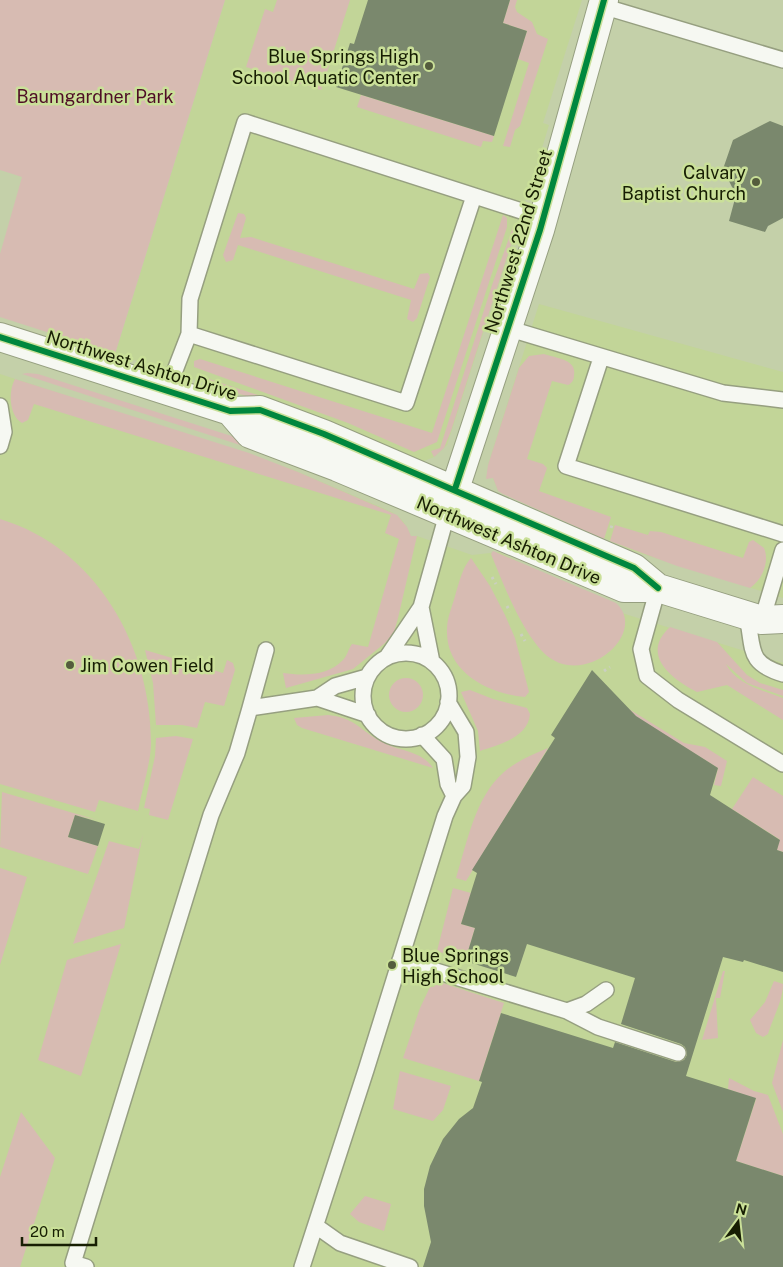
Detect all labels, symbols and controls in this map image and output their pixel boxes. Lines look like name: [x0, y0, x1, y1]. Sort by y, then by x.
place label: Blue Springs High School Aquatic Center: [231, 46, 419, 88]
marker: Blue Springs High School Aquatic Center: [423, 60, 435, 72]
park label: Baumgardner Park: [16, 86, 174, 107]
street label: Northwest 22nd Street: [480, 146, 556, 336]
place label: Calvary Baptist Church: [622, 162, 746, 204]
marker: Calvary Baptist Church: [750, 176, 762, 188]
street label: Northwest Ashton Drive: [44, 326, 240, 404]
street label: Northwest Ashton Drive: [414, 492, 604, 588]
place label: Jim Cowen Field: [80, 655, 214, 676]
marker: Jim Cowen Field: [64, 659, 76, 671]
place label: Blue Springs High School: [402, 945, 509, 987]
marker: Blue Springs High School: [386, 959, 398, 971]
north arrow: [713, 1197, 763, 1247]
text: N: [734, 1200, 749, 1219]
scale bar: [22, 1214, 96, 1246]
text: 20 m: [30, 1223, 65, 1240]

